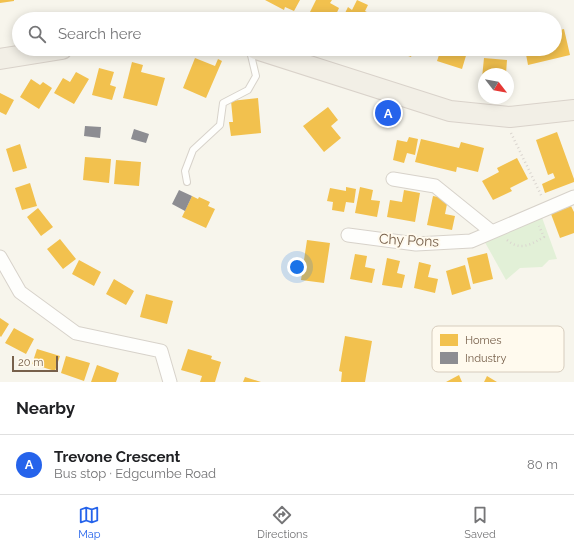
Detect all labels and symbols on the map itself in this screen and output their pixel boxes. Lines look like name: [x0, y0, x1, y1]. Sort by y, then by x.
north arrow: [478, 68, 514, 104]
pin: A: [375, 98, 401, 128]
street label: Chy Pons: [379, 230, 440, 250]
your location: [287, 257, 307, 277]
legend: [432, 326, 564, 372]
text: Homes: [465, 334, 501, 347]
text: Industry: [465, 352, 506, 365]
scale bar: [12, 354, 58, 373]

